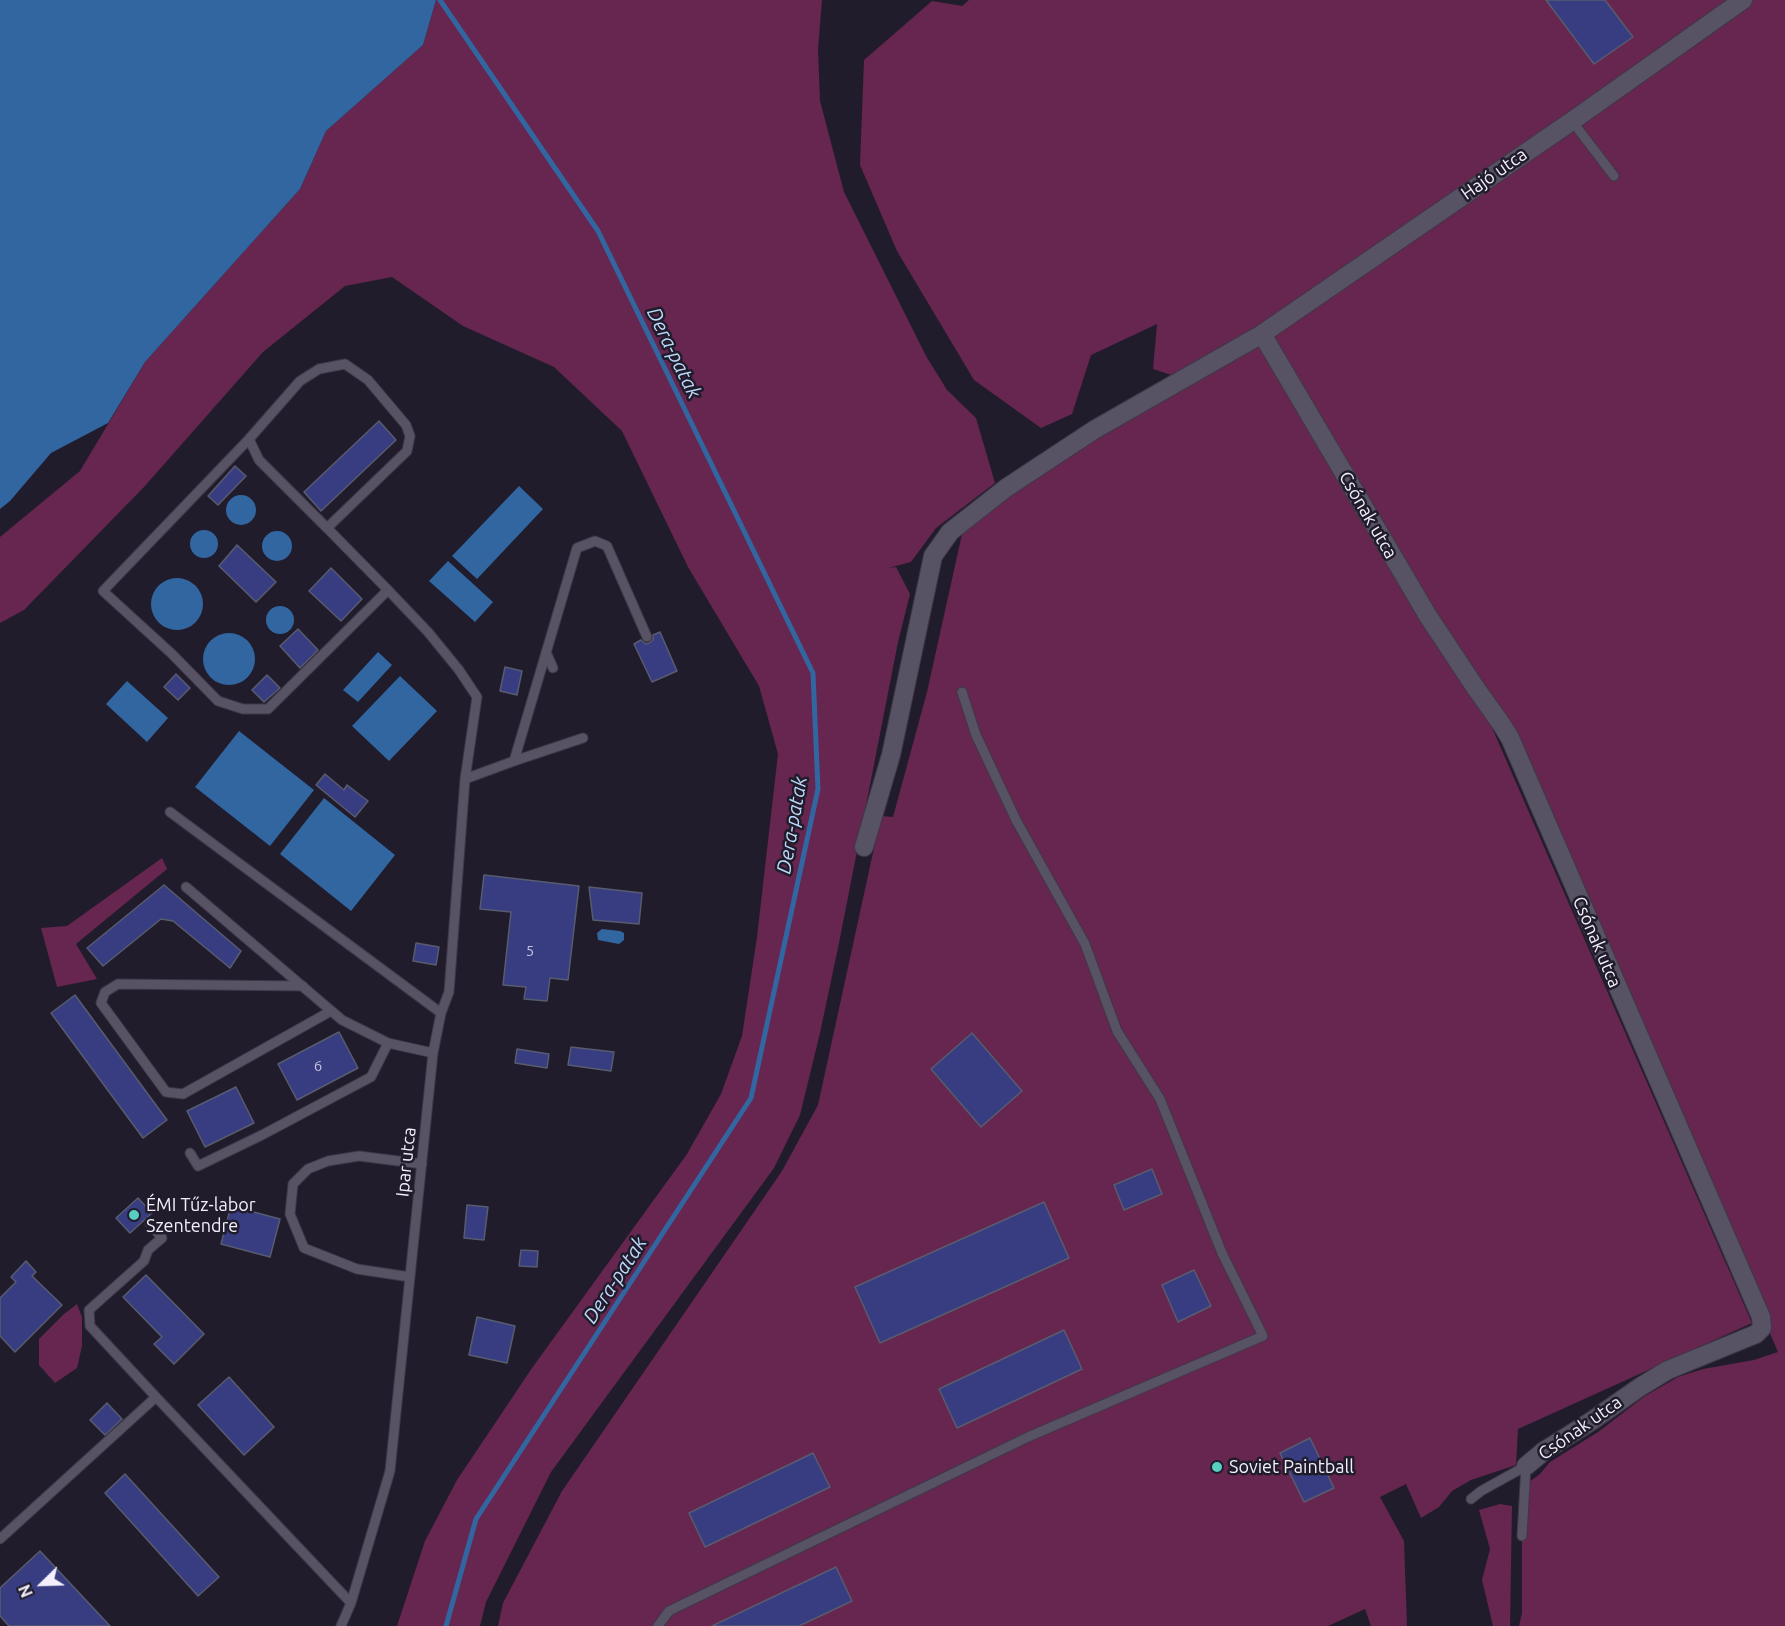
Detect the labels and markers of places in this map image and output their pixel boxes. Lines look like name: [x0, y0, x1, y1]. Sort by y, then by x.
place label: ÉMI Tűz-labor Szentendre: [146, 1194, 256, 1236]
marker: ÉMI Tűz-labor Szentendre: [127, 1208, 141, 1222]
place label: Soviet Paintball: [1229, 1456, 1354, 1478]
marker: Soviet Paintball: [1210, 1460, 1224, 1474]

